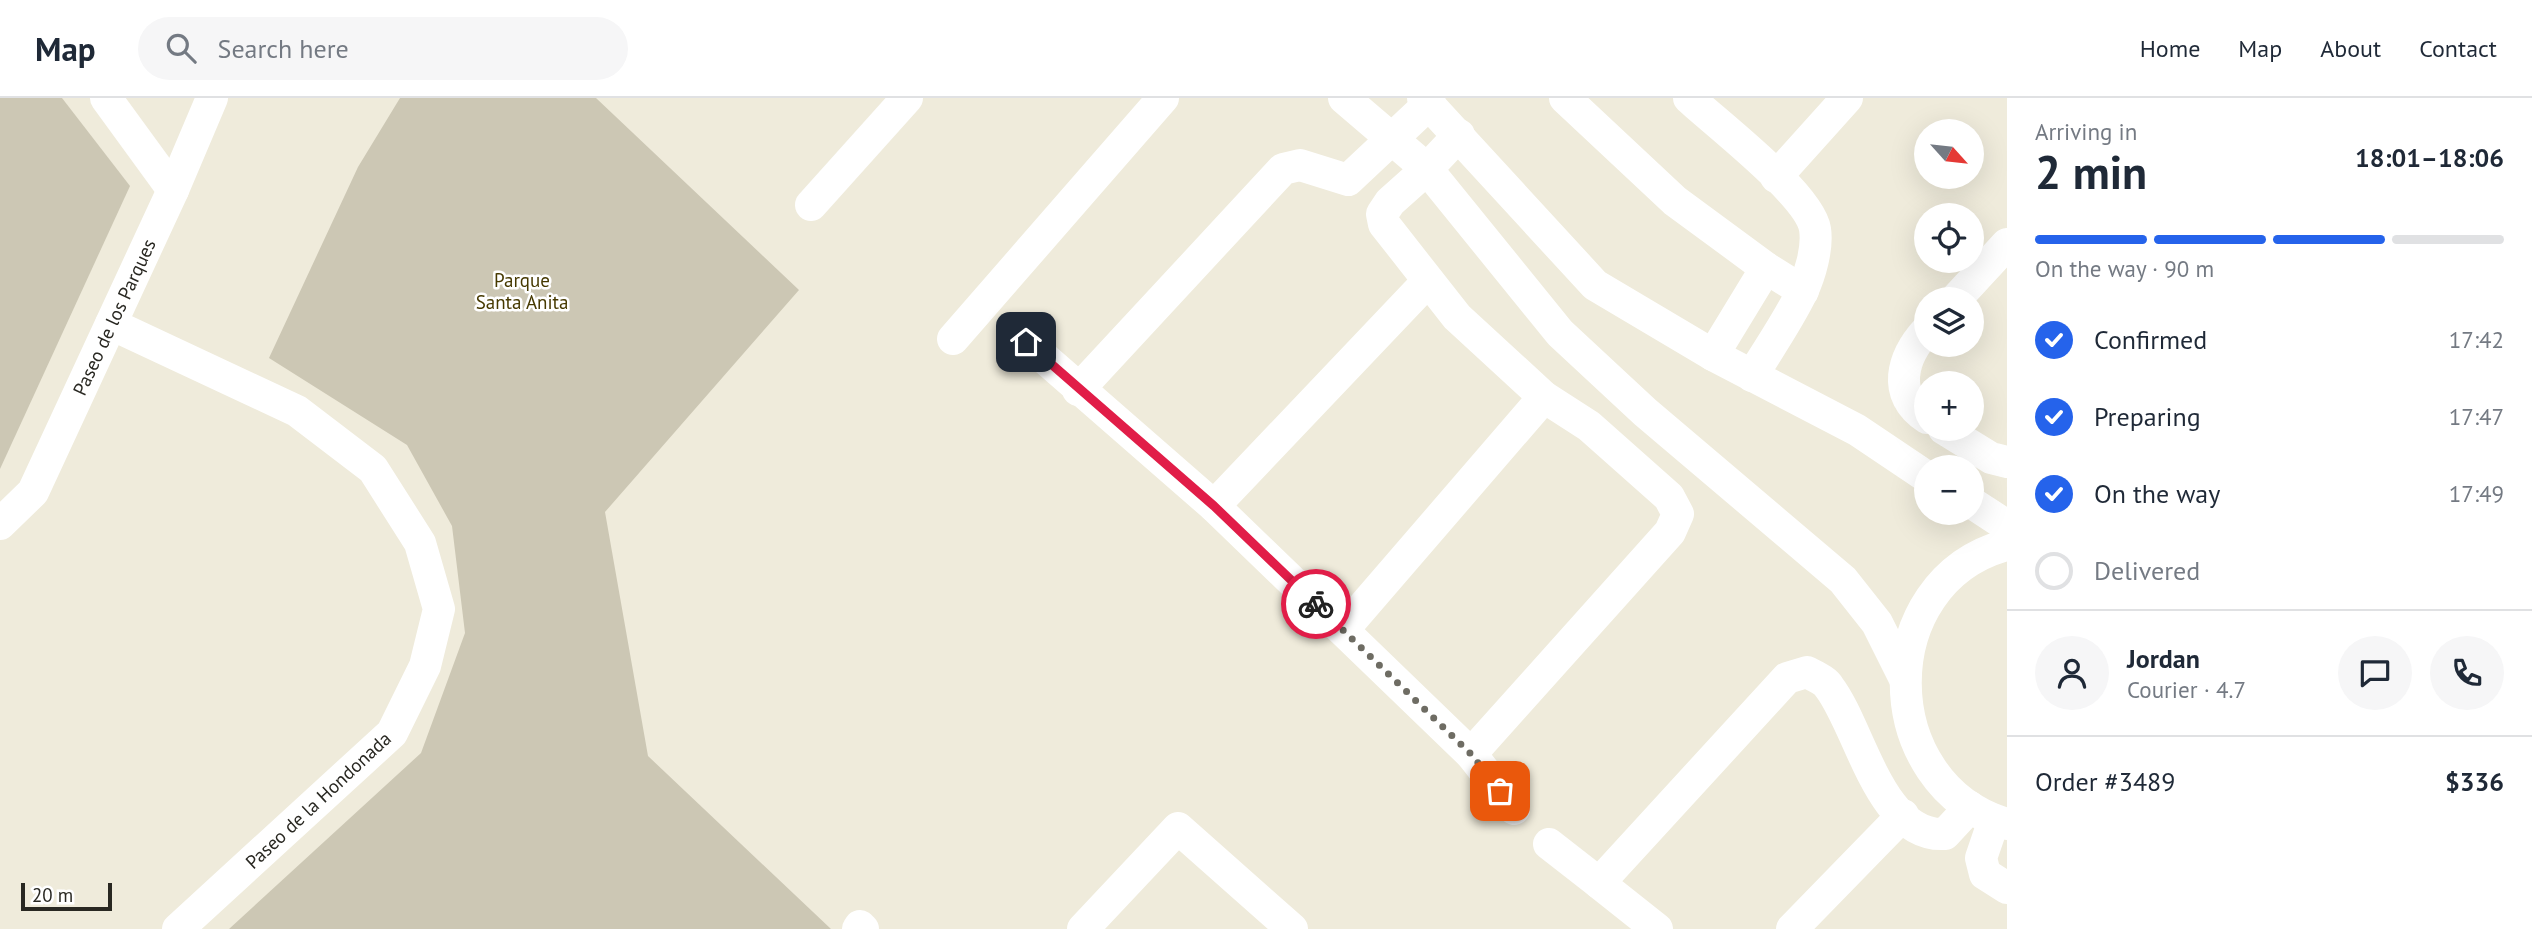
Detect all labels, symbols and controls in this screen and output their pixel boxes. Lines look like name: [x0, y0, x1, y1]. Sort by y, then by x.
search box: [138, 17, 628, 80]
text: Map: [35, 27, 96, 70]
icon: search: [162, 29, 200, 67]
text: Search here: [218, 32, 349, 65]
text: Home: [2140, 33, 2200, 64]
text: Map: [2238, 33, 2282, 64]
text: About: [2320, 33, 2381, 64]
text: Contact: [2419, 33, 2497, 64]
text: Arriving in: [2035, 117, 2137, 146]
north arrow: [1914, 119, 1984, 189]
map controls: [1914, 119, 1984, 525]
text: 18:01–18:06: [2355, 141, 2504, 174]
text: 2 min: [2035, 142, 2147, 202]
button: locate: [1914, 203, 1984, 273]
street label: Paseo de los Parques: [67, 235, 161, 399]
text: On the way · 90 m: [2035, 254, 2214, 283]
park label: Parque Santa Anita: [476, 268, 568, 314]
button: layers: [1914, 287, 1984, 357]
pin: [996, 312, 1056, 372]
icon: check: [2035, 321, 2073, 359]
icon: home: [1007, 323, 1045, 361]
text: Confirmed: [2094, 323, 2207, 356]
text: 17:42: [2449, 325, 2504, 354]
button: +: [1914, 371, 1984, 441]
icon: check: [2035, 398, 2073, 436]
text: Preparing: [2094, 400, 2201, 433]
text: 17:47: [2449, 402, 2504, 431]
button: −: [1914, 455, 1984, 525]
icon: check: [2035, 475, 2073, 513]
text: On the way: [2094, 477, 2220, 510]
text: 17:49: [2449, 479, 2504, 508]
text: Delivered: [2094, 554, 2200, 587]
courier: [1281, 569, 1351, 639]
icon: bike: [1297, 585, 1335, 623]
button: person: [2035, 636, 2109, 710]
button: chat: [2338, 636, 2412, 710]
button: phone: [2430, 636, 2504, 710]
text: Jordan: [2127, 642, 2200, 675]
text: Courier · 4.7: [2127, 675, 2246, 704]
street label: Paseo de la Hondonada: [240, 726, 396, 874]
pin: [1470, 761, 1530, 821]
text: Order #3489: [2035, 765, 2175, 798]
text: $336: [2445, 765, 2504, 798]
icon: bag: [1481, 772, 1519, 810]
scale bar: [21, 880, 112, 912]
text: 20 m: [32, 883, 73, 907]

